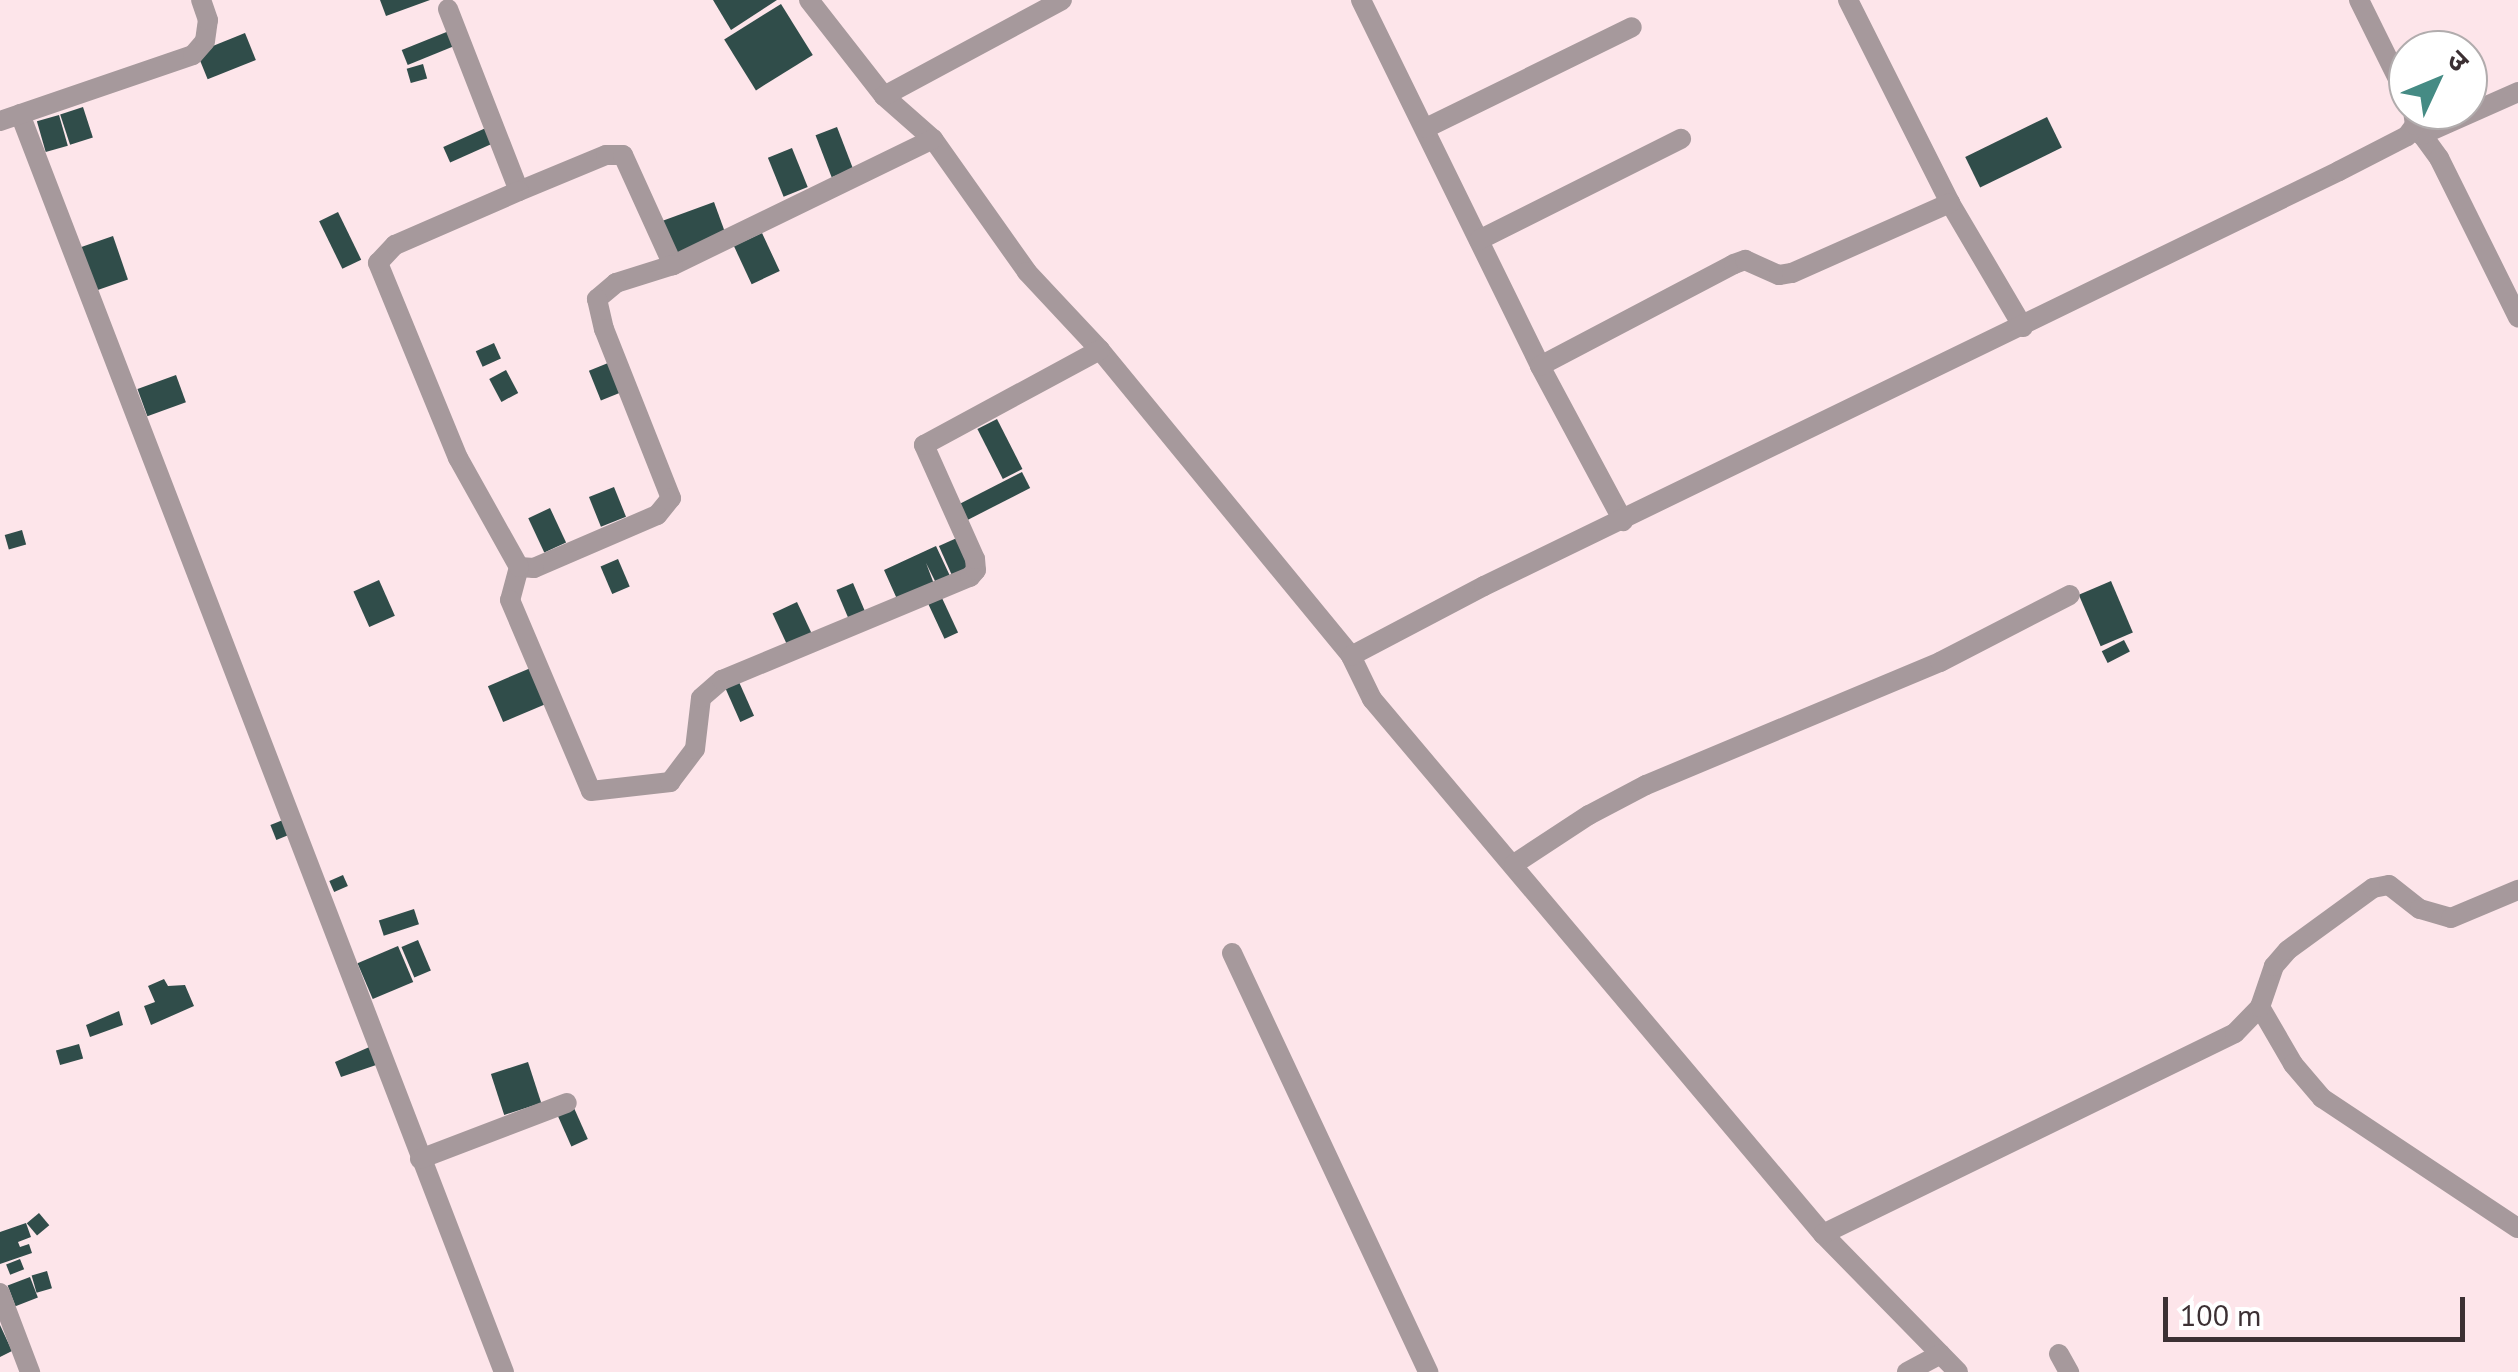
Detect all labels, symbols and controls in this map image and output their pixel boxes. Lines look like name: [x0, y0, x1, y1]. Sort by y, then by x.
north arrow: [2388, 30, 2488, 130]
text: उ: [2439, 41, 2477, 79]
scale bar: [2168, 1277, 2470, 1339]
text: 100 m: [2180, 1295, 2261, 1334]

